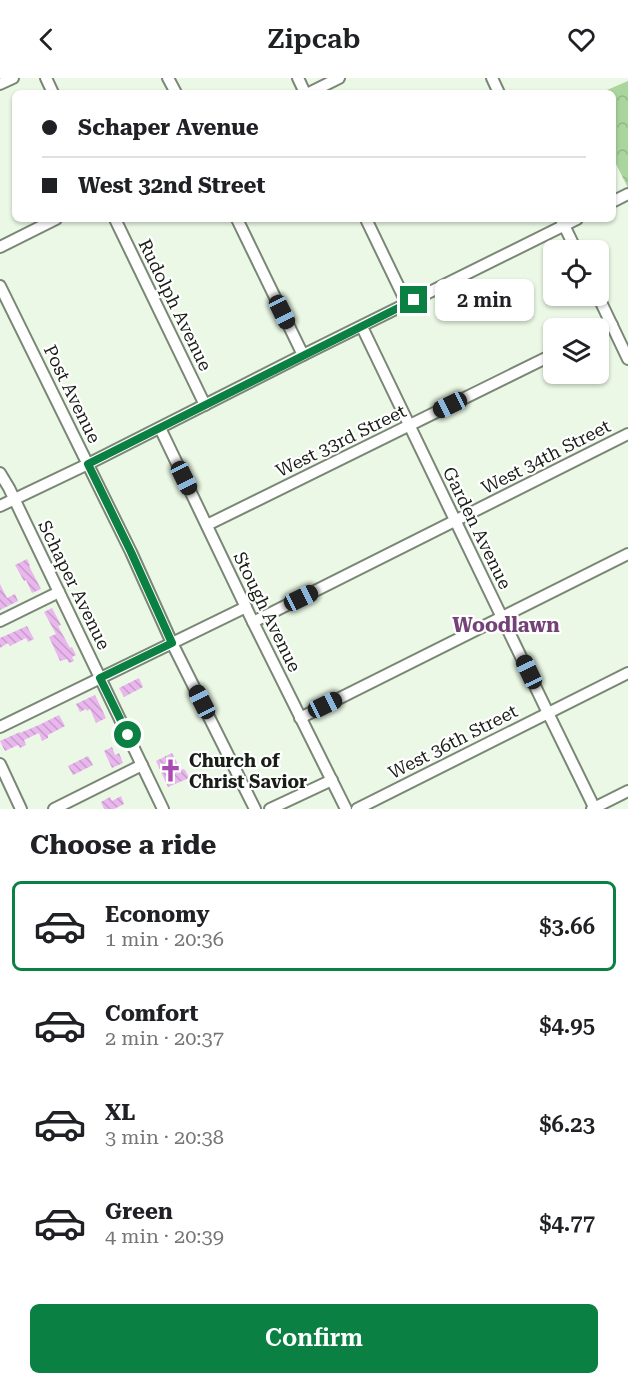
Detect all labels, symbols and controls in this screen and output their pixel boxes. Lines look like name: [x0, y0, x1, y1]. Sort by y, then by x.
icon: back: [30, 23, 63, 56]
text: Zipcab: [268, 23, 360, 55]
icon: heart: [565, 23, 598, 56]
text: Schaper Avenue: [78, 115, 259, 140]
text: West 32nd Street: [78, 173, 265, 198]
street label: Rudolph Avenue: [134, 235, 217, 374]
map controls: [543, 240, 609, 384]
button: locate: [543, 240, 609, 306]
callout: 2 min: [435, 279, 534, 321]
route end: [400, 286, 427, 313]
text: 2 min: [457, 288, 512, 312]
car: [266, 292, 298, 332]
button: layers: [543, 318, 609, 384]
street label: Post Avenue: [40, 341, 105, 446]
car: [430, 389, 470, 421]
street label: West 33rd Street: [272, 400, 410, 481]
street label: West 34th Street: [478, 415, 614, 498]
car: [168, 458, 200, 498]
street label: Garden Avenue: [439, 463, 516, 592]
street label: Schaper Avenue: [34, 517, 115, 653]
street label: Stough Avenue: [229, 548, 306, 675]
car: [281, 582, 321, 614]
district label: Woodlawn: [452, 613, 560, 637]
car: [513, 652, 545, 692]
car: [186, 682, 218, 722]
car: [305, 689, 345, 721]
street label: West 36th Street: [385, 700, 521, 783]
route start: [114, 721, 141, 748]
place label: Church of Christ Savior: [189, 750, 307, 792]
church icon: Church of Christ Savior: [158, 758, 184, 784]
text: Choose a ride: [30, 829, 216, 861]
icon: car: [33, 899, 87, 953]
text: Economy: [105, 902, 209, 927]
text: $3.66: [539, 914, 595, 939]
text: 1 min · 20:36: [105, 927, 224, 951]
icon: car: [33, 998, 87, 1052]
text: Comfort: [105, 1001, 198, 1026]
text: $4.95: [539, 1013, 595, 1038]
text: 2 min · 20:37: [105, 1026, 224, 1050]
icon: car: [33, 1097, 87, 1151]
text: XL: [105, 1100, 135, 1125]
text: $6.23: [539, 1112, 595, 1137]
text: 3 min · 20:38: [105, 1125, 224, 1149]
icon: car: [33, 1196, 87, 1250]
text: Green: [105, 1199, 173, 1224]
text: $4.77: [539, 1211, 595, 1236]
text: 4 min · 20:39: [105, 1224, 224, 1248]
button: Confirm: [30, 1304, 598, 1373]

